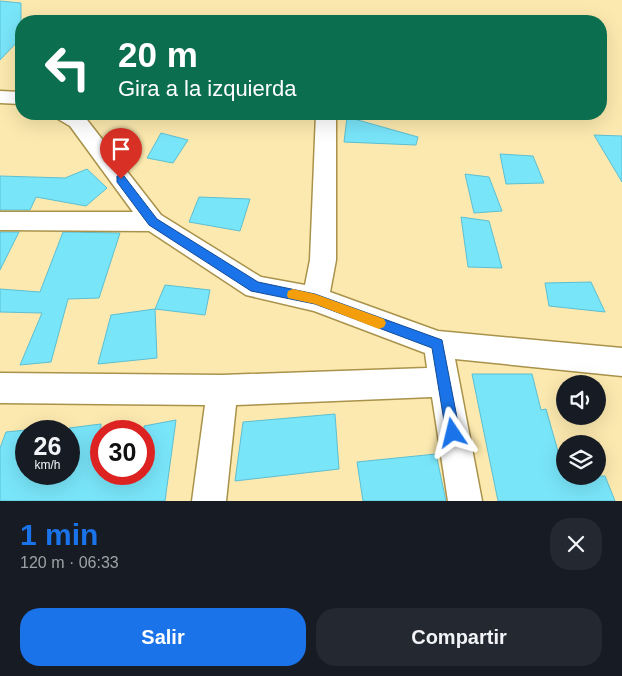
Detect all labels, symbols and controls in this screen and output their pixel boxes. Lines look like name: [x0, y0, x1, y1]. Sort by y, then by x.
icon: left: [35, 35, 100, 100]
text: 20 m: [118, 35, 198, 74]
text: Gira a la izquierda: [118, 76, 297, 101]
pin: [100, 128, 142, 179]
icon: arrive: [107, 135, 135, 163]
map controls: [556, 375, 606, 485]
button: sound: [556, 375, 606, 425]
position arrow: [426, 406, 478, 458]
speed limit sign: 30: [90, 420, 155, 485]
text: 26: [34, 432, 61, 460]
button: layers: [556, 435, 606, 485]
text: km/h: [34, 458, 61, 472]
text: 1 min: [20, 518, 98, 551]
button: close: [550, 518, 602, 570]
text: 120 m · 06:33: [20, 554, 119, 571]
button: Salir: [20, 608, 306, 666]
button: Compartir: [316, 608, 602, 666]

